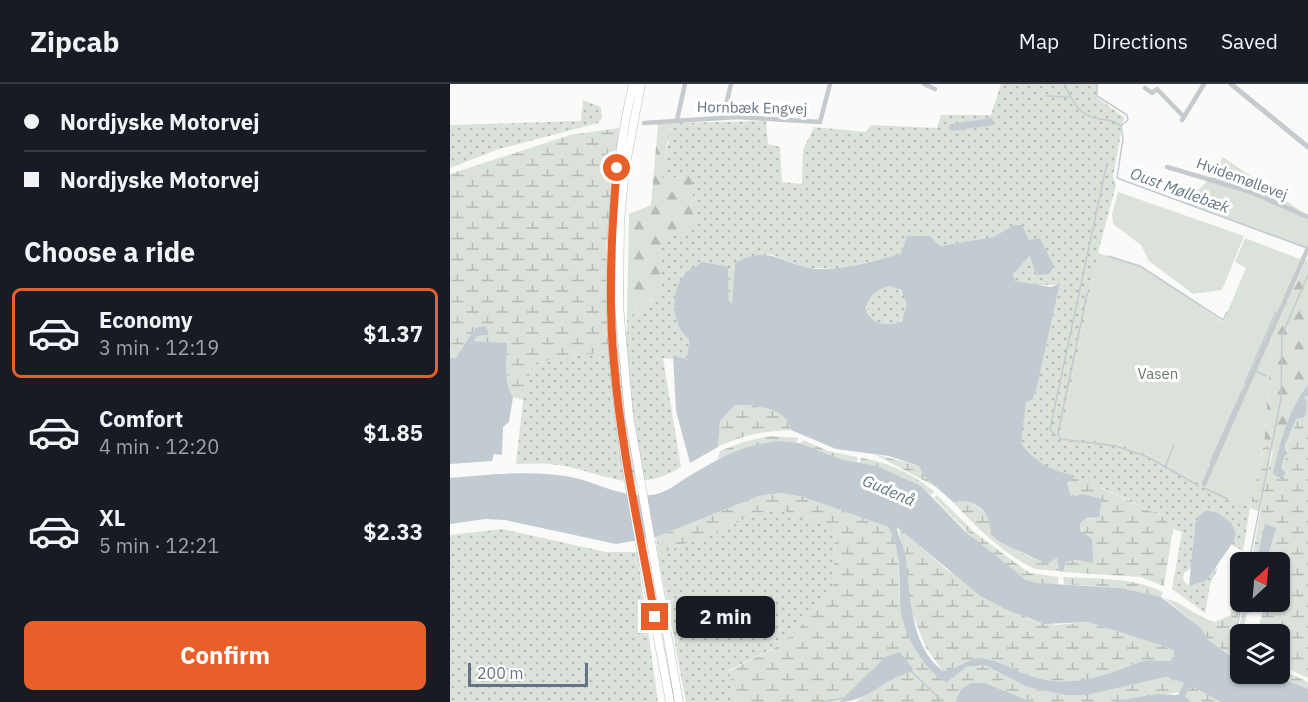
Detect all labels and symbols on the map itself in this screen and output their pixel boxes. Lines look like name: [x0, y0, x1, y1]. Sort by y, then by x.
street label: Hornbæk Engvej: [697, 97, 807, 118]
street label: Hvidemøllevej: [1194, 153, 1290, 204]
route start: [603, 154, 630, 181]
water label: Oust Møllebæk: [1128, 163, 1233, 217]
park label: Vasen: [1138, 364, 1178, 383]
water label: Gudenå: [860, 470, 918, 510]
north arrow: [1230, 552, 1290, 612]
callout: 2 min: [676, 596, 775, 638]
route end: [641, 603, 668, 630]
scale bar: [468, 660, 588, 688]

